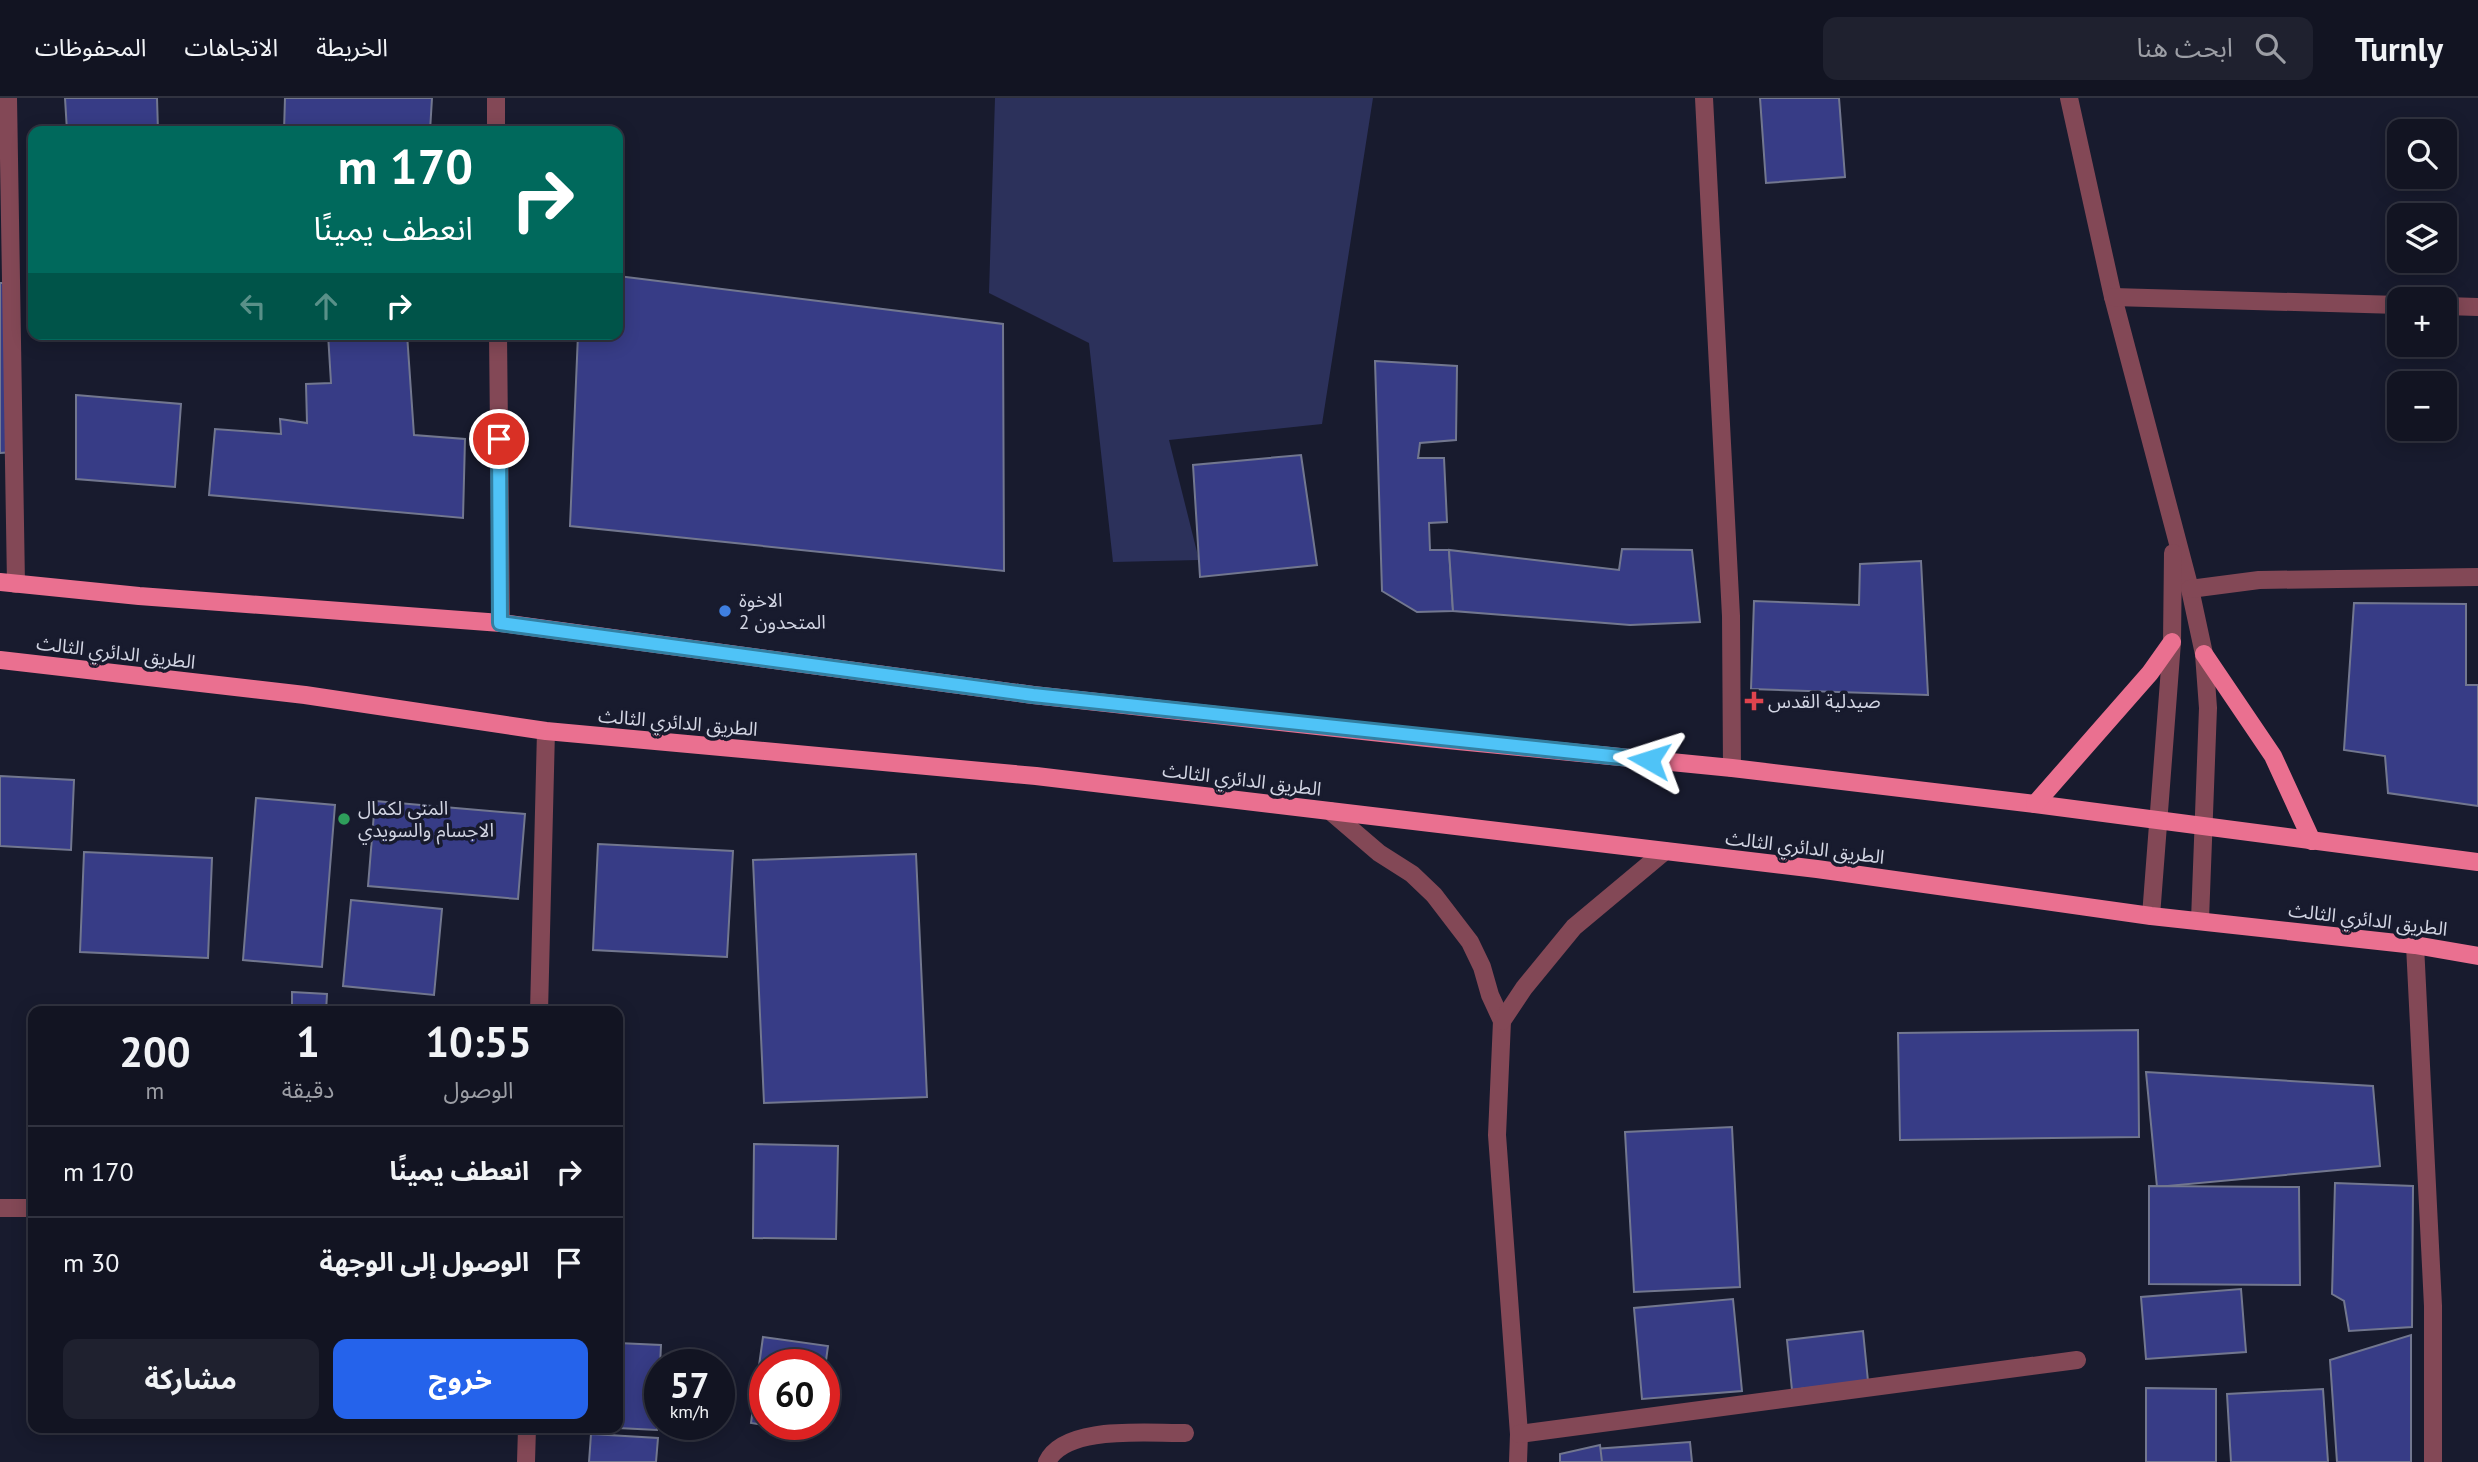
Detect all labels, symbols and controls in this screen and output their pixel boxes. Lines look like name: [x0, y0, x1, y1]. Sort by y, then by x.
search box: [1823, 17, 2313, 80]
text: Turnly: [2355, 27, 2443, 70]
icon: search: [2251, 29, 2289, 67]
text: ابحث هنا: [2136, 31, 2233, 64]
text: المحفوظات: [35, 32, 146, 63]
text: الاتجاهات: [184, 32, 278, 63]
text: الخريطة: [316, 32, 388, 63]
map controls: [2387, 119, 2457, 441]
button: search: [2387, 119, 2457, 189]
text: 170 m: [338, 134, 473, 198]
icon: right: [497, 154, 588, 245]
button: layers: [2387, 203, 2457, 273]
text: انعطف يمينًا: [313, 207, 473, 249]
icon: left: [234, 287, 272, 325]
icon: ahead: [307, 287, 345, 325]
icon: right: [380, 287, 418, 325]
button: +: [2387, 287, 2457, 357]
button: −: [2387, 371, 2457, 441]
pin: [469, 409, 529, 469]
icon: arrive: [480, 420, 518, 458]
place label: الاخوة المتحدون 2: [739, 588, 826, 634]
marker: الاخوة المتحدون 2: [717, 603, 733, 619]
street label: الطريق الدائري الثالث: [35, 630, 197, 677]
place label: صيدلية القدس: [1768, 689, 1881, 713]
marker: صيدلية القدس: [1746, 693, 1762, 709]
street label: الطريق الدائري الثالث: [597, 703, 759, 744]
position arrow: [1612, 723, 1686, 797]
street label: الطريق الدائري الثالث: [1161, 757, 1323, 804]
place label: المنى لكمال الاجسام والسويدي: [358, 796, 494, 845]
marker: المنى لكمال الاجسام والسويدي: [336, 811, 352, 827]
street label: الطريق الدائري الثالث: [1724, 825, 1886, 872]
street label: الطريق الدائري الثالث: [2287, 897, 2449, 944]
text: 1: [296, 1014, 320, 1069]
text: 10:55: [425, 1014, 532, 1069]
text: 200: [119, 1024, 191, 1079]
text: دقيقة: [282, 1075, 334, 1104]
text: الوصول: [444, 1075, 514, 1104]
text: m: [146, 1076, 164, 1105]
icon: right: [550, 1153, 588, 1191]
text: انعطف يمينًا: [389, 1154, 529, 1187]
text: 170 m: [63, 1155, 134, 1188]
icon: arrive: [550, 1244, 588, 1282]
text: الوصول إلى الوجهة: [320, 1245, 529, 1278]
text: 30 m: [63, 1246, 119, 1279]
button: مشاركة: [63, 1339, 319, 1419]
button: خروج: [333, 1339, 588, 1419]
speed limit sign: 60: [749, 1349, 840, 1440]
text: 57: [670, 1362, 709, 1408]
text: km/h: [670, 1400, 709, 1423]

